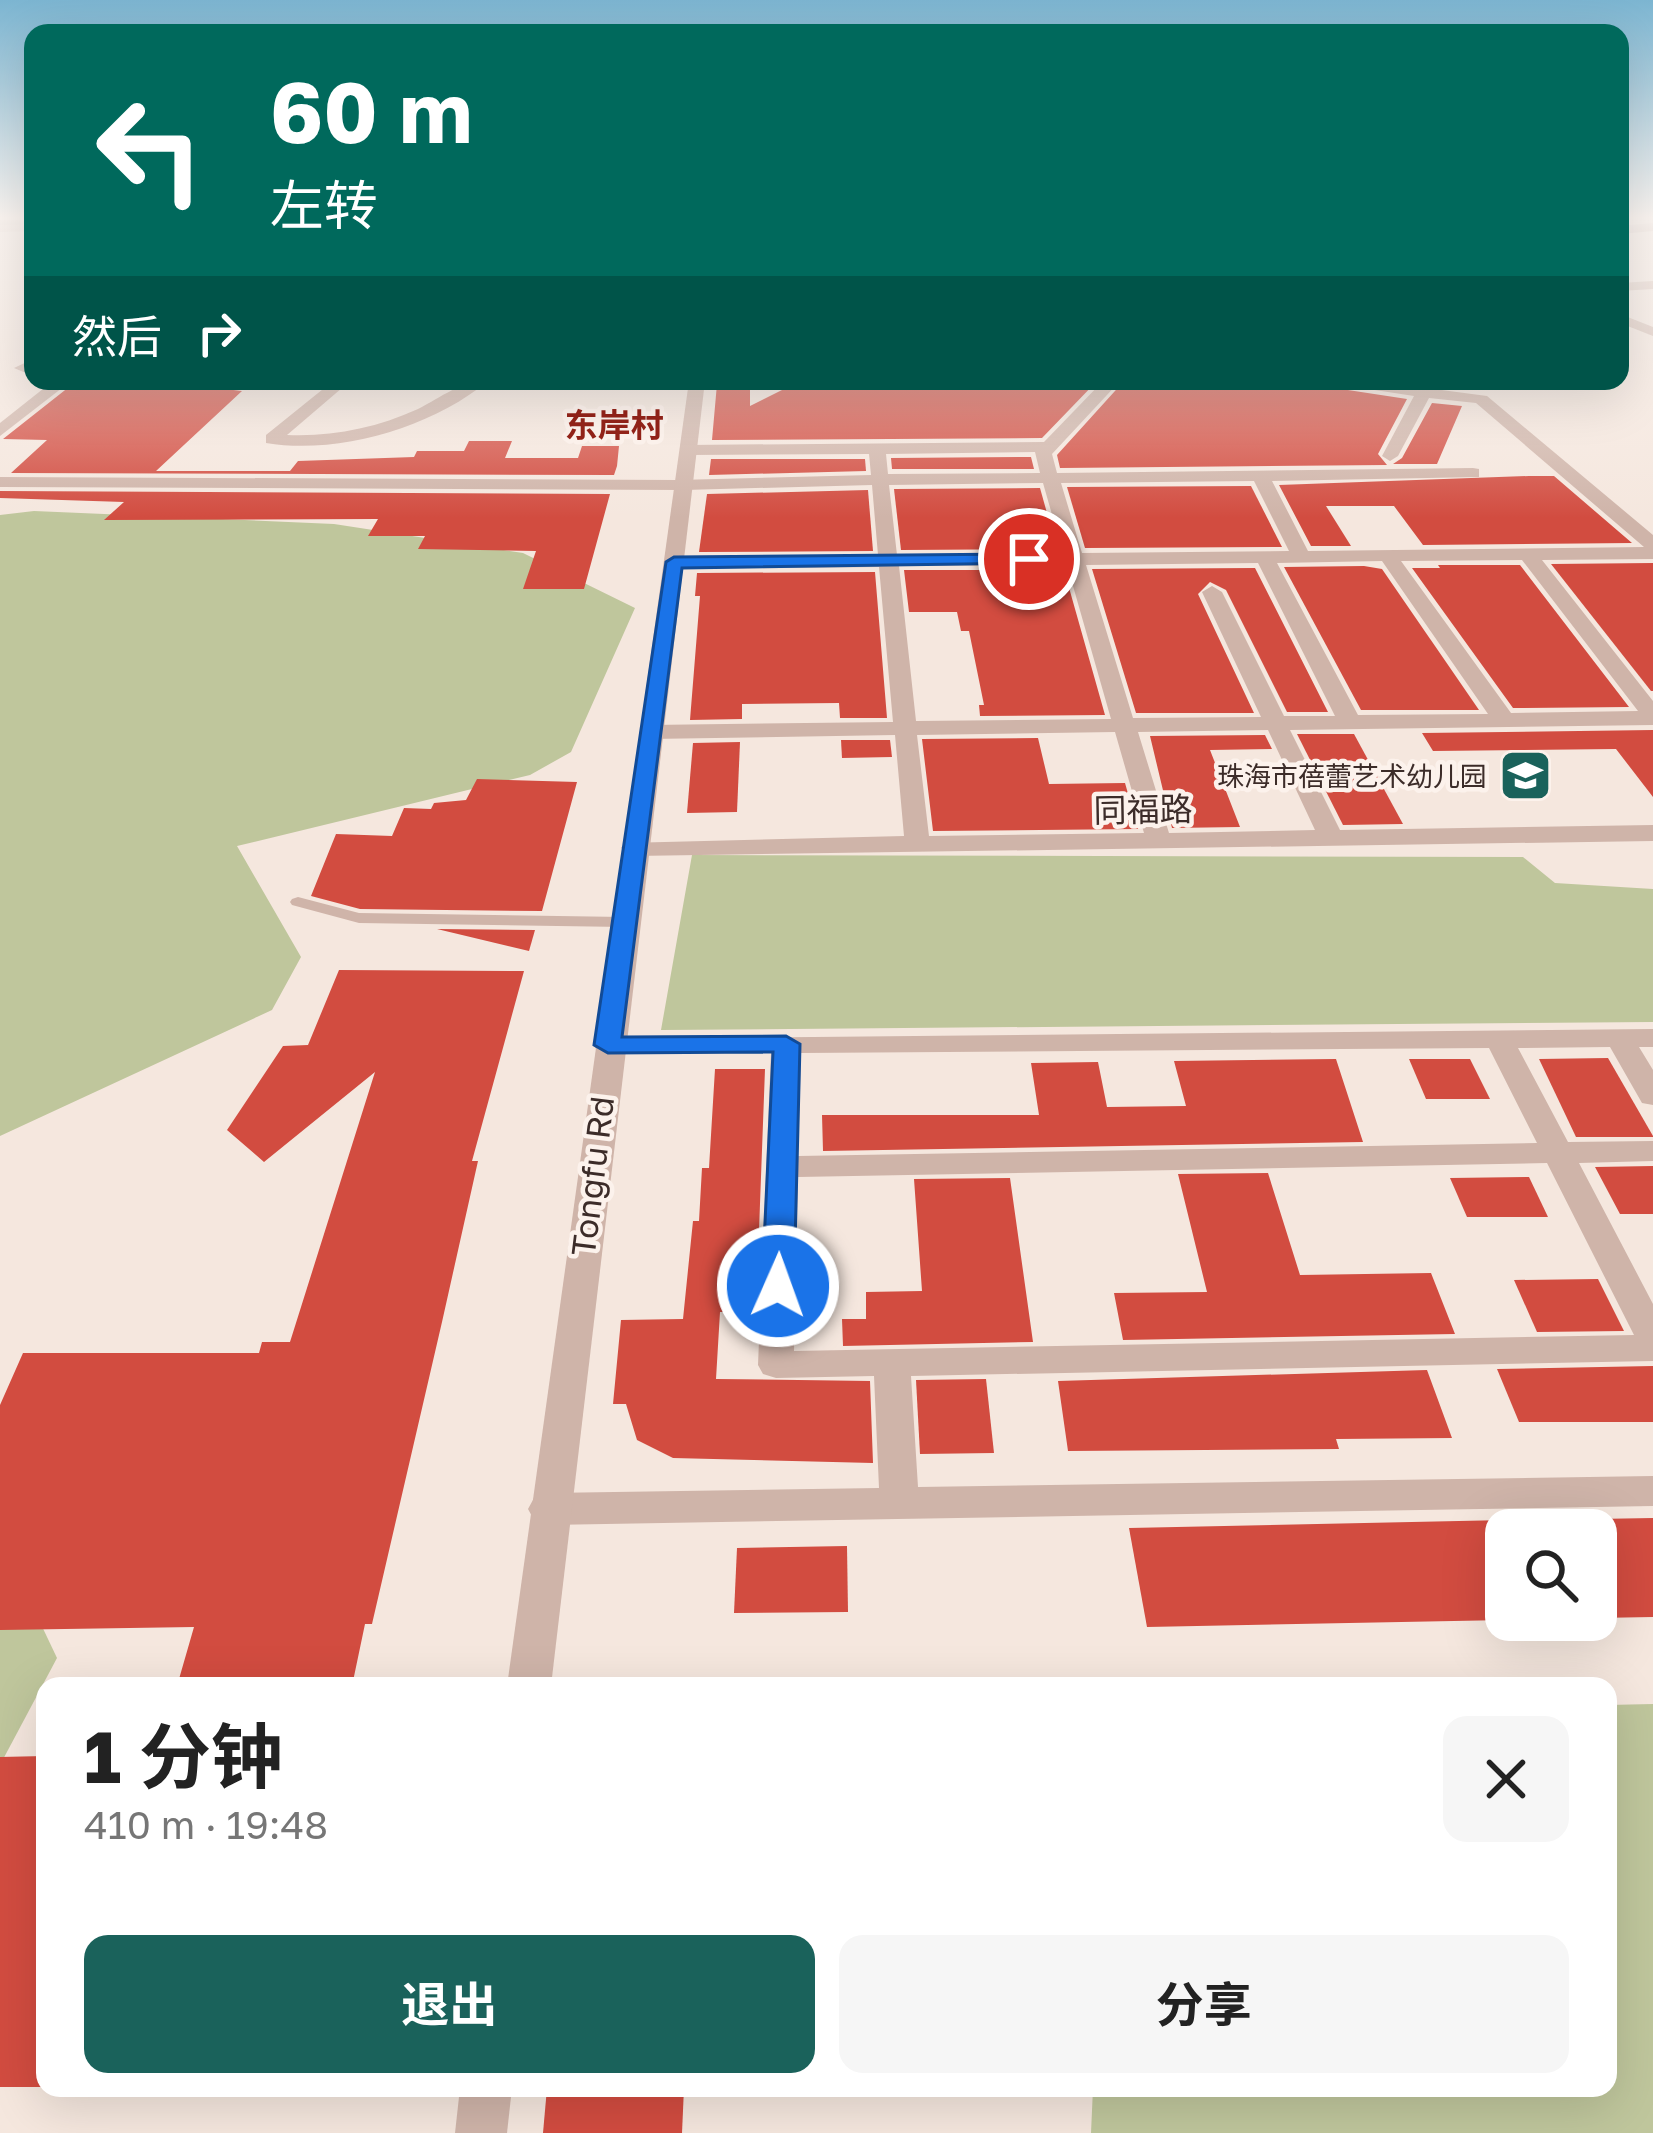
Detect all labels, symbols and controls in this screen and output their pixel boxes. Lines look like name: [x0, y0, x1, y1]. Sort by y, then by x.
text: 60 m: [270, 61, 472, 161]
icon: left: [72, 72, 228, 228]
text: 左转: [270, 172, 378, 237]
icon: right: [186, 300, 252, 366]
text: 然后: [72, 309, 162, 363]
district label: 东岸村: [565, 405, 664, 444]
pin: [978, 508, 1080, 610]
icon: arrive: [996, 526, 1062, 592]
school or university icon: 珠海市蓓蕾艺术幼儿园: [1498, 748, 1554, 804]
place label: 珠海市蓓蕾艺术幼儿园: [1217, 760, 1487, 792]
street label: 同福路: [1093, 789, 1193, 829]
street label: Tongfu Rd: [563, 1094, 621, 1258]
position arrow: [715, 1223, 841, 1349]
map controls: [1485, 1509, 1617, 1641]
button: search: [1485, 1509, 1617, 1641]
text: 1 分钟: [84, 1712, 283, 1799]
button: close: [1443, 1716, 1569, 1842]
text: 410 m · 19:48: [84, 1801, 328, 1848]
button: 退出: [84, 1935, 815, 2073]
button: 分享: [839, 1935, 1569, 2073]

